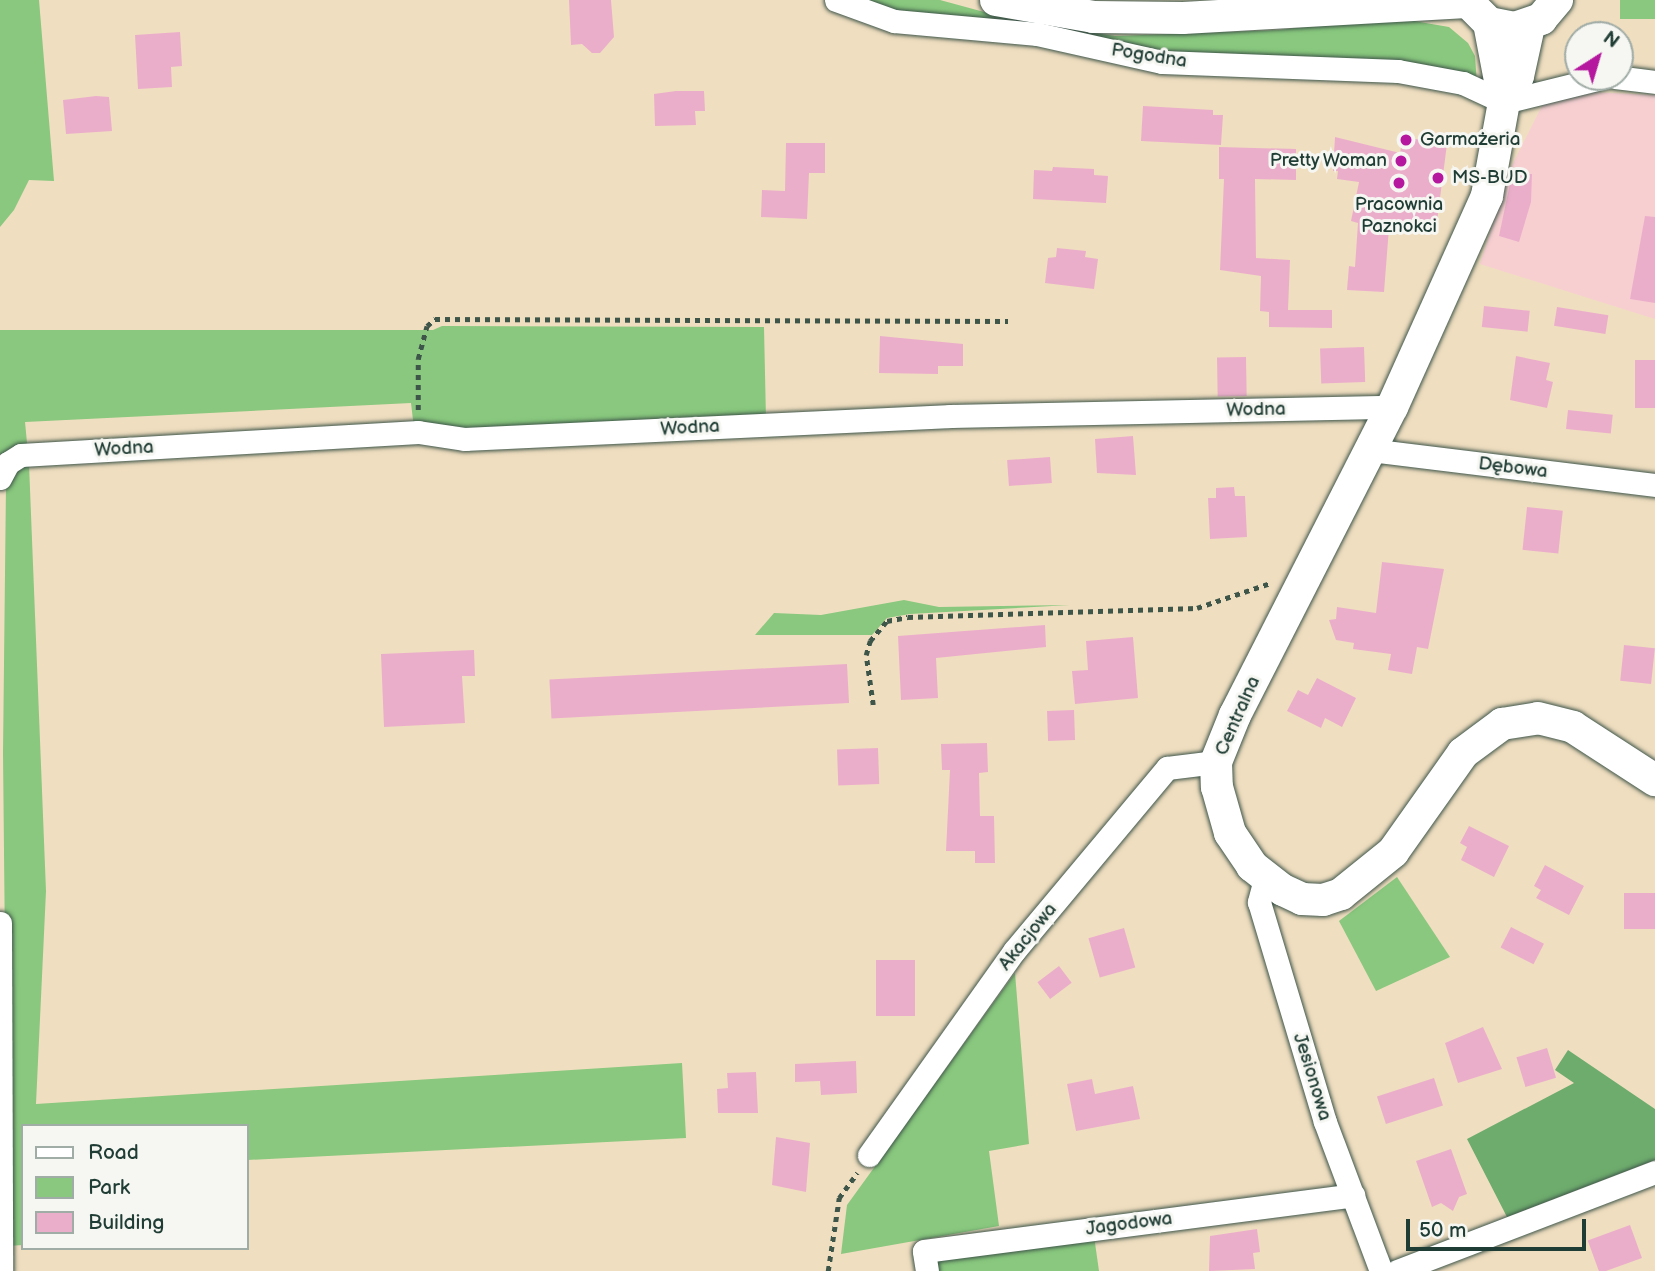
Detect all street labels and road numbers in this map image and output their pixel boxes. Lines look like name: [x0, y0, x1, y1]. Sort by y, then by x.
street label: Pogodna: [1110, 39, 1188, 73]
street label: Wodna: [1226, 398, 1286, 422]
street label: Wodna: [660, 415, 720, 441]
street label: Wodna: [94, 436, 154, 462]
street label: Dębowa: [1477, 452, 1549, 484]
street label: Centralna: [1210, 673, 1266, 759]
street label: Akacjowa: [994, 899, 1062, 975]
street label: Jesionowa: [1288, 1031, 1336, 1123]
street label: Jagodowa: [1084, 1207, 1174, 1241]

